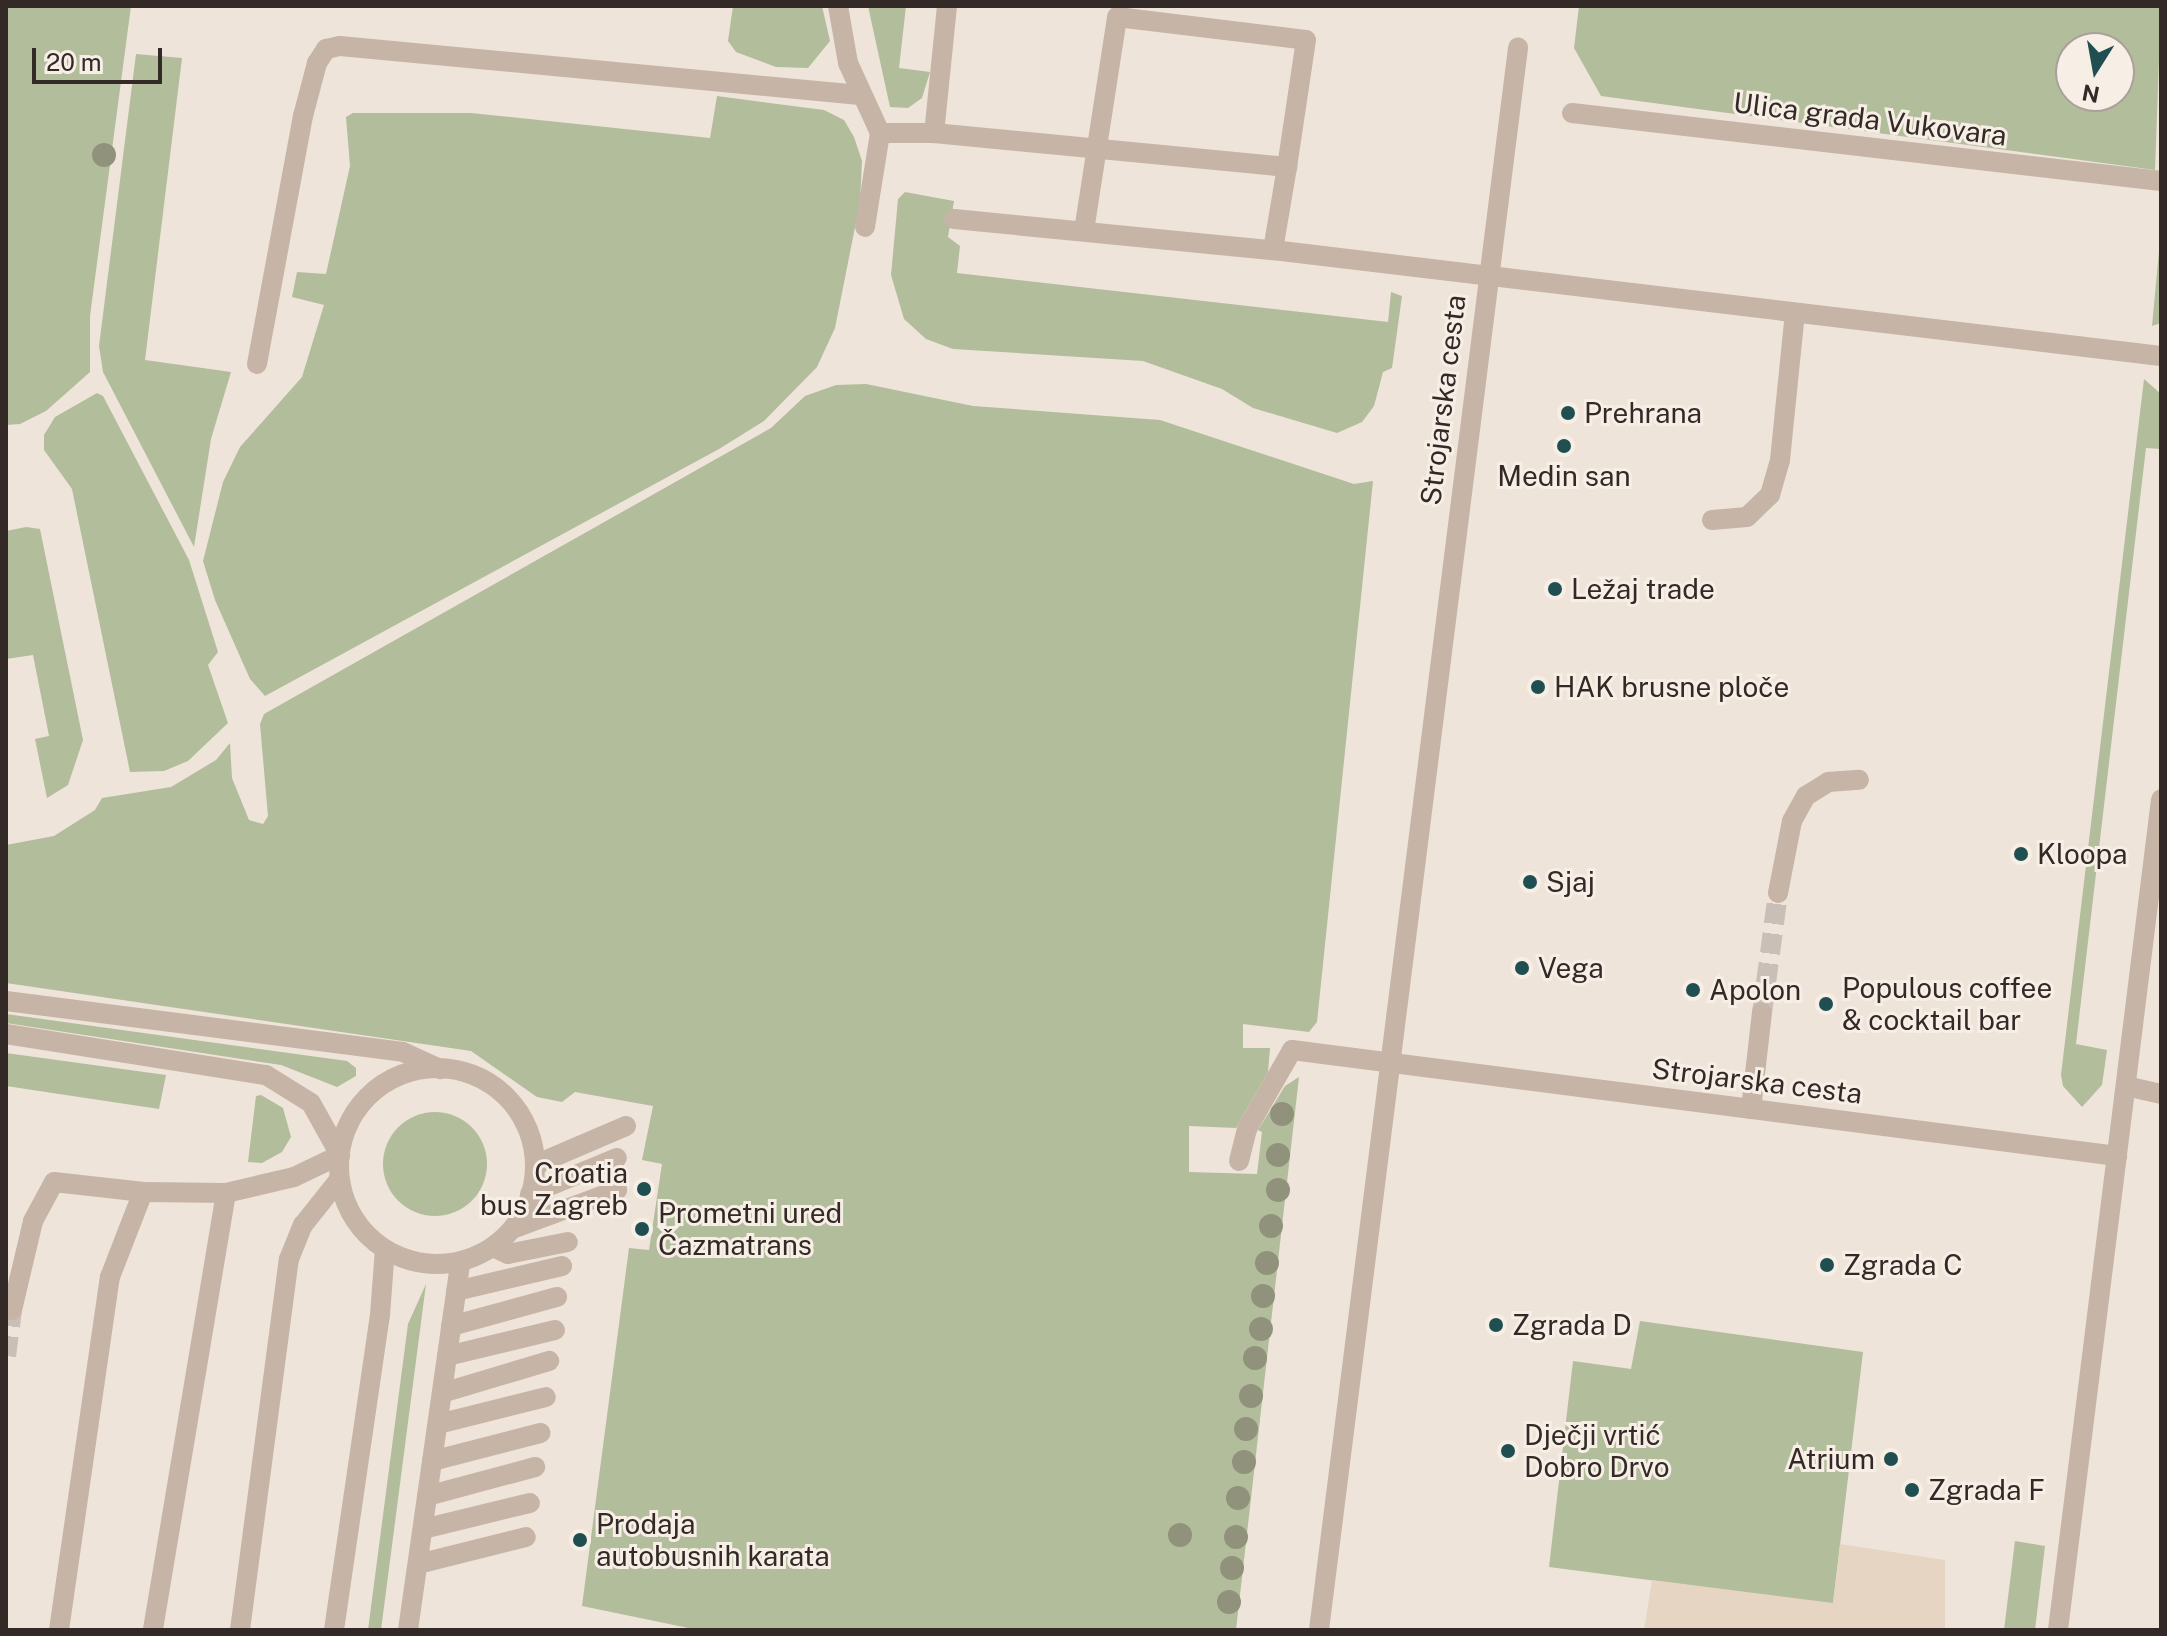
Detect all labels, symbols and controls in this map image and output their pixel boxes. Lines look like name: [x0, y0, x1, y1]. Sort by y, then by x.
scale bar: [36, 32, 166, 82]
north arrow: [2055, 32, 2135, 112]
text: 20 m: [46, 48, 102, 76]
text: N: [2080, 79, 2102, 108]
street label: Ulica grada Vukovara: [1731, 86, 2009, 152]
street label: Strojarska cesta: [1413, 293, 1473, 507]
place label: Prehrana: [1584, 396, 1702, 430]
marker: Prehrana: [1559, 404, 1577, 422]
marker: Medin san: [1555, 437, 1573, 455]
place label: Medin san: [1497, 459, 1631, 493]
place label: Ležaj trade: [1571, 572, 1715, 606]
marker: Ležaj trade: [1546, 580, 1564, 598]
place label: HAK brusne ploče: [1554, 670, 1789, 704]
marker: HAK brusne ploče: [1529, 678, 1547, 696]
place label: Kloopa: [2037, 837, 2128, 871]
marker: Kloopa: [2012, 845, 2030, 863]
place label: Sjaj: [1546, 865, 1595, 899]
marker: Sjaj: [1521, 873, 1539, 891]
place label: Vega: [1538, 951, 1604, 985]
marker: Vega: [1513, 959, 1531, 977]
place label: Populous coffee & cocktail bar: [1842, 971, 2053, 1037]
place label: Apolon: [1709, 973, 1801, 1007]
marker: Apolon: [1684, 981, 1702, 999]
marker: Populous coffee & cocktail bar: [1817, 995, 1835, 1013]
street label: Strojarska cesta: [1650, 1051, 1864, 1111]
place label: Croatia bus Zagreb: [480, 1156, 628, 1222]
marker: Croatia bus Zagreb: [635, 1180, 653, 1198]
place label: Prometni ured Čazmatrans: [658, 1196, 842, 1262]
marker: Prometni ured Čazmatrans: [633, 1220, 651, 1238]
place label: Zgrada C: [1843, 1248, 1962, 1282]
marker: Zgrada C: [1818, 1256, 1836, 1274]
place label: Zgrada D: [1512, 1308, 1632, 1342]
marker: Zgrada D: [1487, 1316, 1505, 1334]
place label: Dječji vrtić Dobro Drvo: [1524, 1418, 1670, 1484]
marker: Dječji vrtić Dobro Drvo: [1499, 1442, 1517, 1460]
place label: Atrium: [1787, 1442, 1875, 1476]
marker: Atrium: [1882, 1450, 1900, 1468]
place label: Zgrada F: [1928, 1473, 2045, 1507]
marker: Zgrada F: [1903, 1481, 1921, 1499]
place label: Prodaja autobusnih karata: [596, 1507, 830, 1573]
marker: Prodaja autobusnih karata: [571, 1531, 589, 1549]

